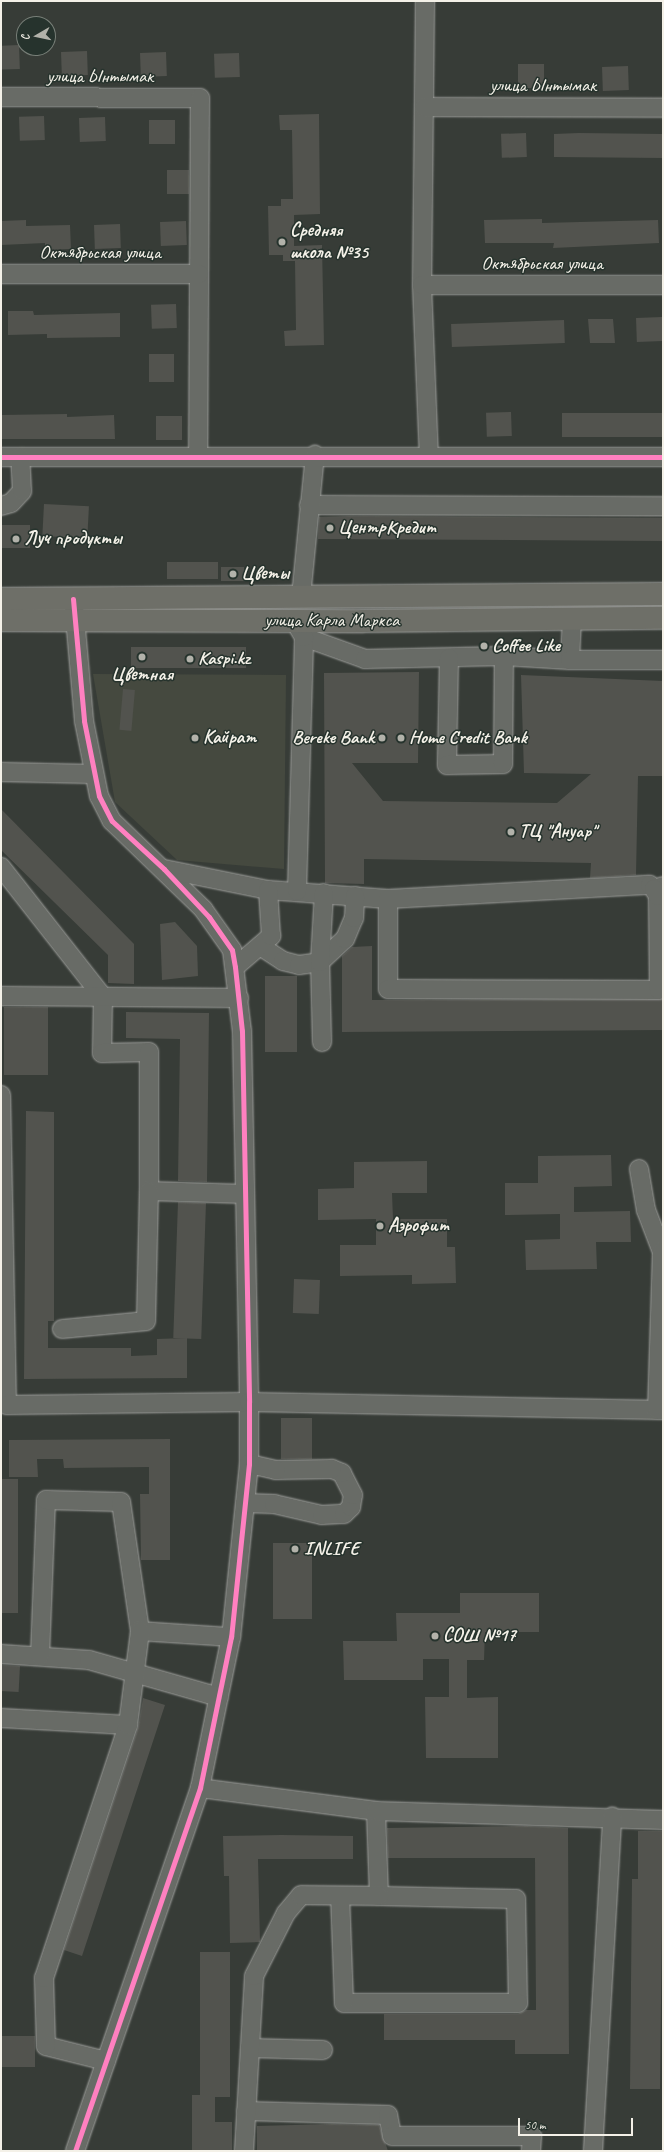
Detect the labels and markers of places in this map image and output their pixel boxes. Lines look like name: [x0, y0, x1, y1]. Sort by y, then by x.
place label: Средняя школа №35: [290, 220, 368, 264]
marker: Средняя школа №35: [277, 237, 287, 247]
place label: ЦентрКредит: [338, 517, 436, 539]
marker: ЦентрКредит: [325, 523, 335, 533]
place label: Луч продукты: [24, 528, 122, 550]
marker: Луч продукты: [11, 534, 21, 544]
place label: Цветы: [241, 563, 289, 585]
marker: Цветы: [228, 569, 238, 579]
place label: Coffee Like: [492, 635, 560, 657]
marker: Coffee Like: [479, 641, 489, 651]
place label: Kaspi.kz: [198, 648, 250, 670]
marker: Цветная: [137, 652, 147, 662]
marker: Kaspi.kz: [185, 654, 195, 664]
place label: Цветная: [111, 664, 173, 686]
place label: Кайрат: [203, 727, 256, 749]
place label: Bereke Bank: [292, 727, 374, 749]
place label: Home Credit Bank: [409, 727, 527, 749]
marker: Кайрат: [190, 733, 200, 743]
marker: Bereke Bank: [377, 733, 387, 743]
marker: Home Credit Bank: [396, 733, 406, 743]
place label: ТЦ "Ануар": [519, 821, 596, 843]
marker: ТЦ "Ануар": [506, 827, 516, 837]
place label: Аэрофит: [388, 1215, 449, 1237]
marker: Аэрофит: [375, 1221, 385, 1231]
place label: INLIFE: [304, 1538, 359, 1560]
marker: INLIFE: [289, 1543, 301, 1555]
place label: СОШ №17: [443, 1625, 516, 1647]
marker: СОШ №17: [430, 1631, 440, 1641]

